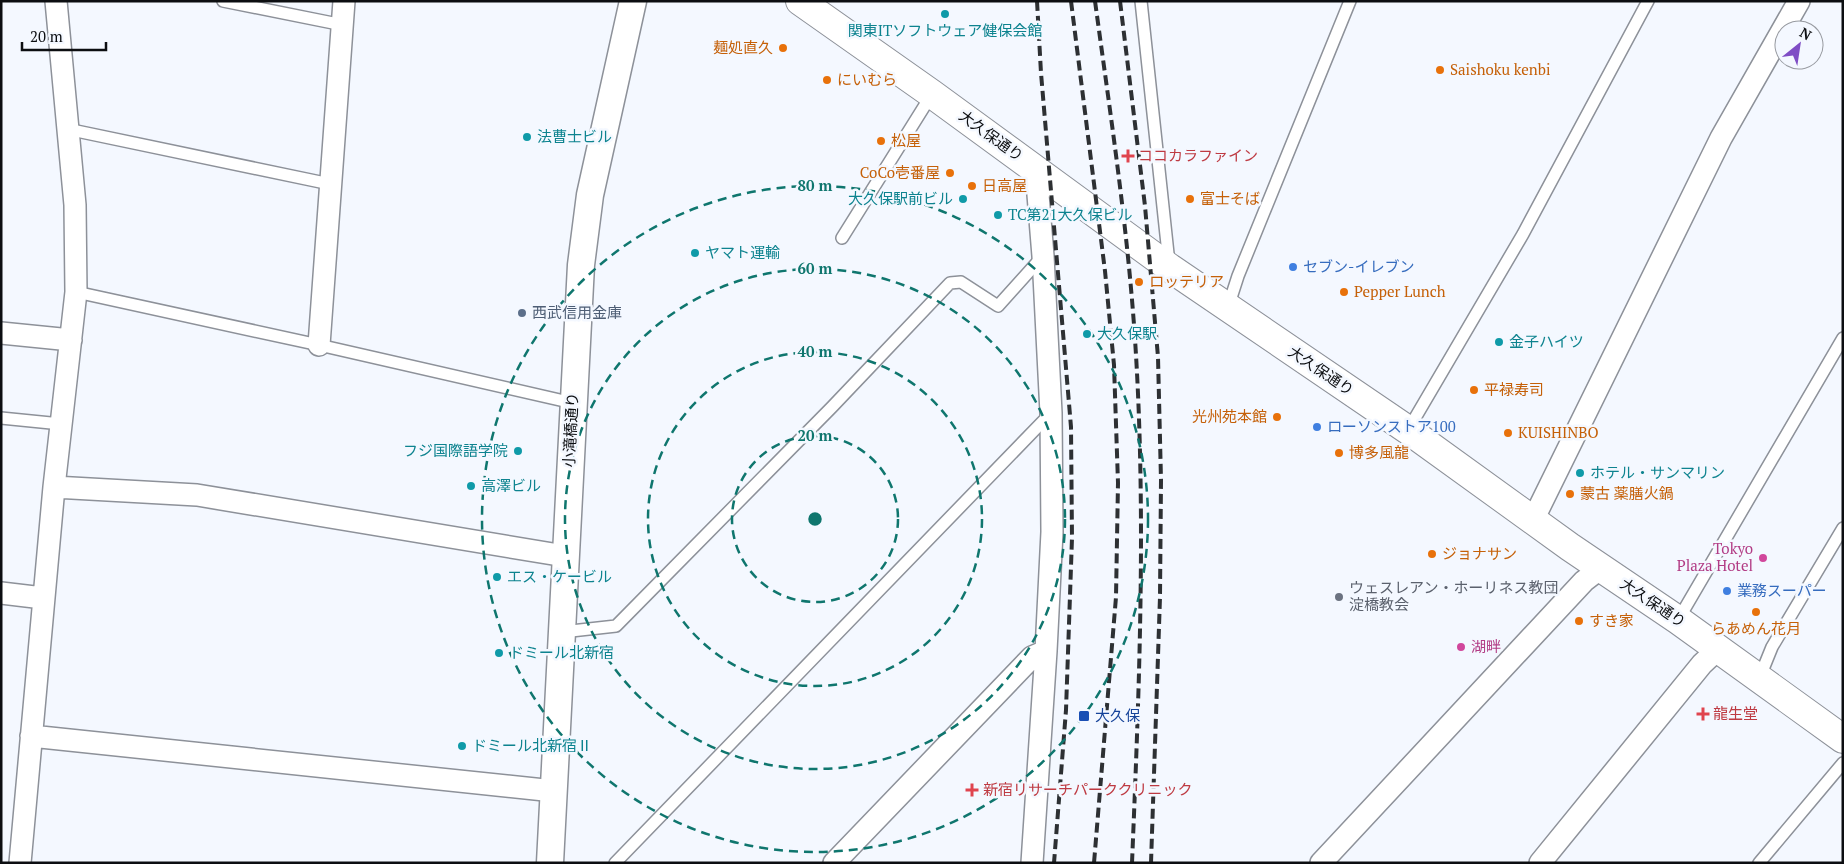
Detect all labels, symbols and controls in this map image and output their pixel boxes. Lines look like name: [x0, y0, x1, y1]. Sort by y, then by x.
marker: 関東ITソフトウェア健保会館: [939, 8, 951, 20]
scale bar: [22, 20, 106, 52]
place label: 関東ITソフトウェア健保会館: [848, 20, 1042, 40]
north arrow: [1774, 20, 1824, 70]
text: N: [1796, 22, 1815, 44]
text: 20 m: [30, 26, 63, 46]
place label: 麺処直久: [713, 37, 773, 57]
marker: 麺処直久: [777, 42, 789, 54]
place label: Saishoku kenbi: [1450, 59, 1550, 79]
marker: Saishoku kenbi: [1434, 64, 1446, 76]
place label: にいむら: [837, 69, 897, 89]
marker: にいむら: [821, 74, 833, 86]
street label: 大久保通り: [955, 105, 1028, 165]
place label: 法曹士ビル: [537, 126, 612, 146]
place label: 松屋: [891, 130, 921, 150]
marker: 法曹士ビル: [521, 131, 533, 143]
marker: 松屋: [875, 135, 887, 147]
place label: ココカラファイン: [1138, 145, 1258, 165]
marker: ココカラファイン: [1122, 150, 1134, 162]
place label: CoCo壱番屋: [860, 162, 940, 182]
marker: CoCo壱番屋: [944, 167, 956, 179]
text: 80 m: [798, 175, 833, 195]
place label: 日高屋: [982, 175, 1027, 195]
marker: 日高屋: [966, 180, 978, 192]
place label: 大久保駅前ビル: [848, 188, 953, 208]
place label: 富士そば: [1200, 188, 1260, 208]
marker: 大久保駅前ビル: [957, 193, 969, 205]
marker: 富士そば: [1184, 193, 1196, 205]
place label: TC第21大久保ビル: [1008, 204, 1133, 224]
marker: TC第21大久保ビル: [992, 209, 1004, 221]
place label: ヤマト運輸: [705, 242, 780, 262]
marker: ヤマト運輸: [689, 247, 701, 259]
place label: セブン-イレブン: [1303, 256, 1414, 276]
text: 60 m: [798, 258, 833, 278]
marker: セブン-イレブン: [1287, 261, 1299, 273]
place label: ロッテリア: [1149, 271, 1224, 291]
marker: ロッテリア: [1133, 276, 1145, 288]
place label: Pepper Lunch: [1354, 281, 1446, 301]
marker: Pepper Lunch: [1338, 286, 1350, 298]
place label: 西武信用金庫: [532, 302, 622, 322]
marker: 西武信用金庫: [516, 307, 528, 319]
place label: 大久保駅: [1097, 323, 1157, 343]
marker: 大久保駅: [1081, 328, 1093, 340]
place label: 金子ハイツ: [1509, 331, 1584, 351]
marker: 金子ハイツ: [1493, 336, 1505, 348]
text: 40 m: [798, 341, 833, 361]
street label: 大久保通り: [1285, 341, 1358, 399]
place label: 平禄寿司: [1484, 379, 1544, 399]
marker: 平禄寿司: [1468, 384, 1480, 396]
street label: 小滝橋通り: [558, 392, 582, 468]
place label: 光州苑本館: [1192, 406, 1267, 426]
marker: 光州苑本館: [1271, 411, 1283, 423]
place label: ローソンストア100: [1327, 416, 1456, 436]
marker: ローソンストア100: [1311, 421, 1323, 433]
place label: KUISHINBO: [1518, 422, 1599, 442]
text: 20 m: [798, 425, 833, 445]
marker: KUISHINBO: [1502, 427, 1514, 439]
place label: フジ国際語学院: [403, 440, 508, 460]
place label: 博多風龍: [1349, 442, 1409, 462]
marker: フジ国際語学院: [512, 445, 524, 457]
marker: 博多風龍: [1333, 447, 1345, 459]
place label: ホテル・サンマリン: [1590, 462, 1725, 482]
marker: ホテル・サンマリン: [1574, 467, 1586, 479]
place label: 高澤ビル: [481, 475, 541, 495]
marker: 高澤ビル: [465, 480, 477, 492]
place label: 蒙古 薬膳火鍋: [1580, 483, 1674, 503]
marker: 蒙古 薬膳火鍋: [1564, 488, 1576, 500]
centre of rings: [806, 510, 824, 528]
place label: Tokyo Plaza Hotel: [1677, 538, 1753, 575]
place label: ジョナサン: [1442, 543, 1517, 563]
marker: ジョナサン: [1426, 548, 1438, 560]
marker: Tokyo Plaza Hotel: [1757, 552, 1769, 564]
place label: エス・ケービル: [507, 566, 612, 586]
marker: エス・ケービル: [491, 571, 503, 583]
street label: 大久保通り: [1617, 573, 1690, 631]
place label: ウェスレアン・ホーリネス教団 淀橋教会: [1349, 577, 1558, 614]
place label: 業務スーパー: [1737, 580, 1827, 600]
marker: 業務スーパー: [1721, 585, 1733, 597]
marker: ウェスレアン・ホーリネス教団 淀橋教会: [1333, 591, 1345, 603]
marker: らあめん花月: [1750, 606, 1762, 618]
place label: すき家: [1589, 610, 1634, 630]
marker: すき家: [1573, 615, 1585, 627]
place label: らあめん花月: [1711, 618, 1801, 638]
place label: 湖畔: [1471, 636, 1501, 656]
marker: 湖畔: [1455, 641, 1467, 653]
place label: ドミール北新宿: [509, 642, 614, 662]
marker: ドミール北新宿: [493, 647, 505, 659]
place label: 龍生堂: [1713, 703, 1758, 723]
place label: 大久保: [1095, 705, 1140, 725]
marker: 龍生堂: [1697, 708, 1709, 720]
marker: 大久保: [1077, 709, 1091, 723]
place label: ドミール北新宿Ⅱ: [472, 735, 592, 755]
marker: ドミール北新宿Ⅱ: [456, 740, 468, 752]
place label: 新宿リサーチパーククリニック: [983, 779, 1192, 799]
marker: 新宿リサーチパーククリニック: [965, 783, 979, 797]

